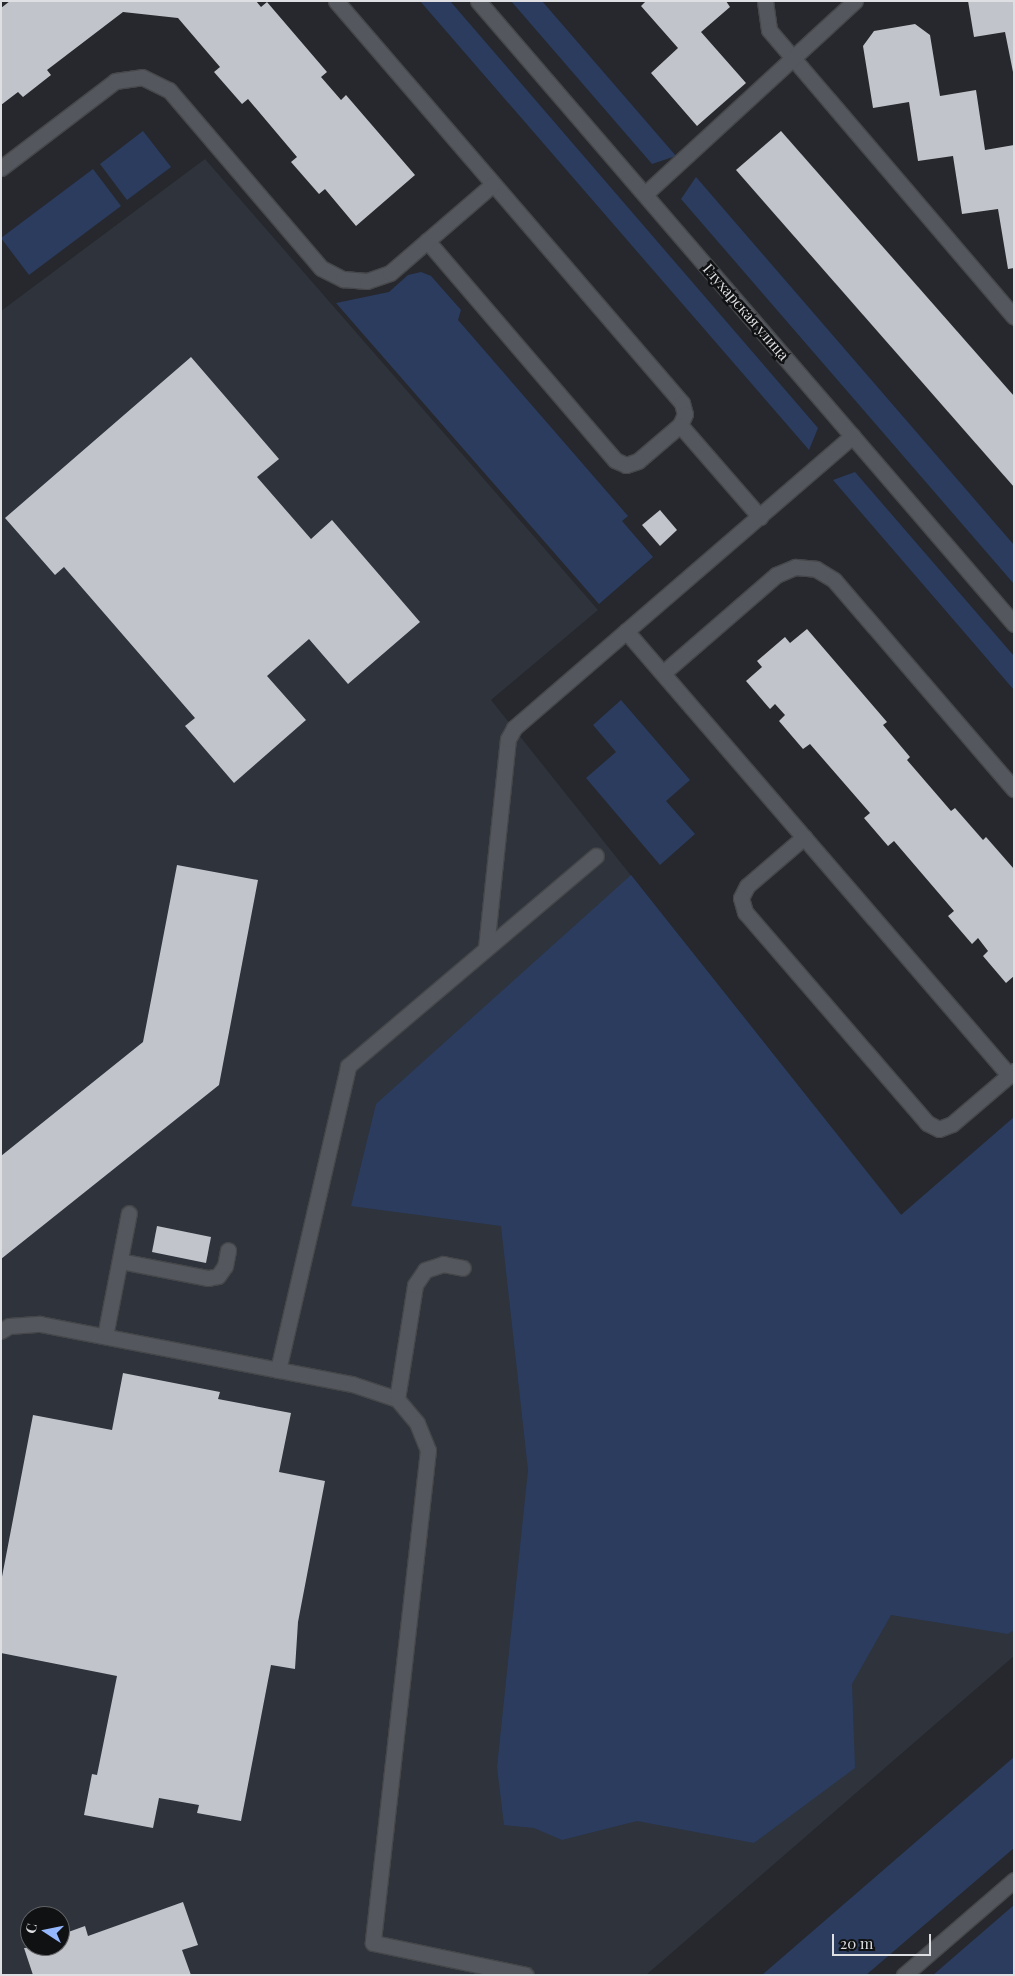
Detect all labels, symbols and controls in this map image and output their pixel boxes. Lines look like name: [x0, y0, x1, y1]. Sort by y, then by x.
street label: Глухарская улица: [699, 260, 793, 364]
north arrow: [20, 1906, 70, 1956]
text: С: [20, 1922, 41, 1935]
scale bar: [835, 1924, 934, 1956]
text: 20 m: [840, 1933, 873, 1953]

